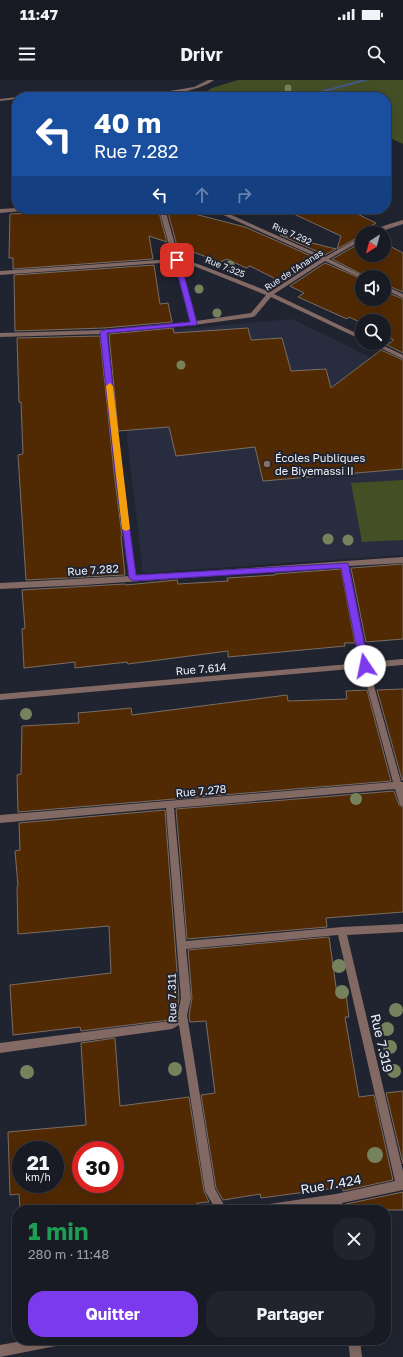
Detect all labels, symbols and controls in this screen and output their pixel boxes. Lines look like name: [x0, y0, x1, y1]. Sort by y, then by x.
text: 11:47: [20, 5, 58, 23]
icon: menu: [16, 43, 38, 65]
text: Drivr: [180, 43, 223, 65]
icon: search: [365, 43, 387, 65]
text: 40 m: [94, 106, 161, 139]
icon: left: [28, 108, 80, 160]
text: Rue 7.282: [94, 140, 179, 162]
icon: left: [149, 184, 171, 206]
icon: ahead: [191, 184, 213, 206]
icon: right: [233, 184, 255, 206]
street label: Rue 7.292: [271, 220, 314, 247]
north arrow: [355, 226, 391, 262]
map controls: [355, 226, 391, 350]
pin: [160, 243, 194, 277]
street label: Rue de l'Ananas: [262, 246, 325, 293]
icon: arrive: [166, 249, 188, 271]
street label: Rue 7.325: [204, 254, 247, 280]
button: sound: [355, 270, 391, 306]
button: search: [355, 314, 391, 350]
place label: Écoles Publiques de Biyemassi II: [275, 451, 365, 477]
marker: Écoles Publiques de Biyemassi II: [262, 459, 272, 469]
street label: Rue 7.282: [67, 561, 119, 578]
position arrow: [344, 645, 386, 687]
street label: Rue 7.614: [175, 660, 227, 677]
street label: Rue 7.278: [175, 782, 227, 799]
street label: Rue 7.311: [165, 973, 178, 1023]
street label: Rue 7.319: [367, 1012, 397, 1074]
speed limit sign: 30: [72, 1141, 124, 1193]
text: 21: [27, 1150, 49, 1174]
text: km/h: [25, 1171, 51, 1183]
street label: Rue 7.424: [299, 1171, 363, 1197]
text: 1 min: [28, 1216, 88, 1245]
button: close: [333, 1218, 375, 1260]
text: 280 m · 11:48: [28, 1246, 109, 1262]
button: Quitter: [28, 1291, 198, 1337]
button: Partager: [206, 1291, 375, 1337]

